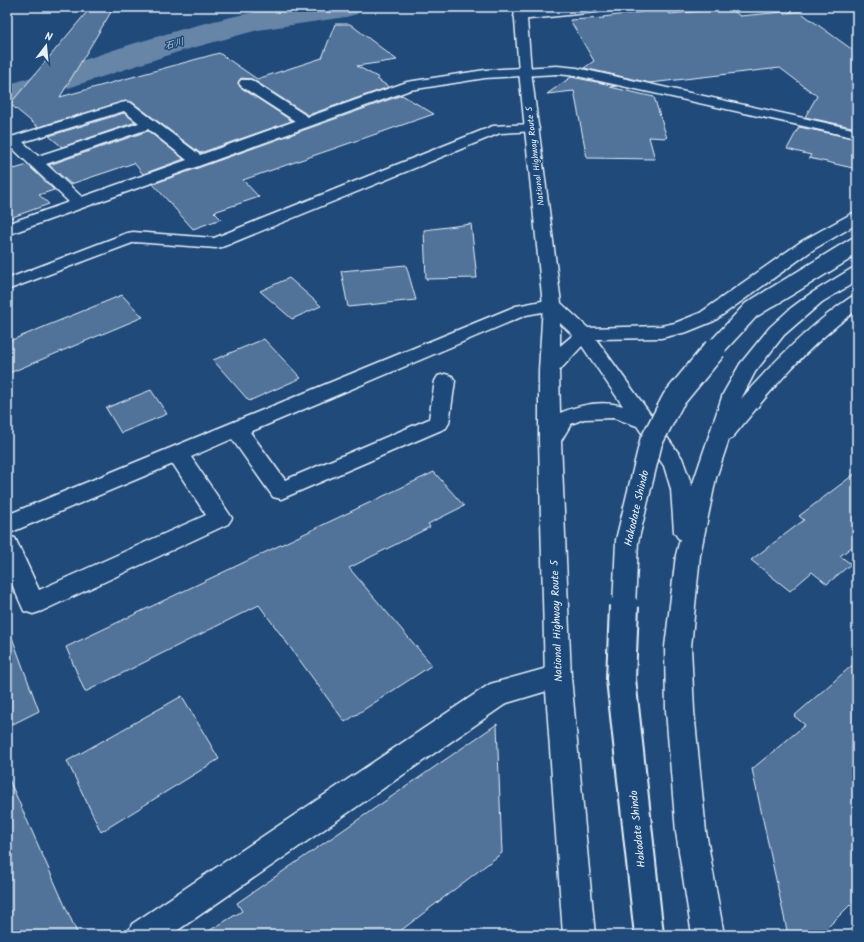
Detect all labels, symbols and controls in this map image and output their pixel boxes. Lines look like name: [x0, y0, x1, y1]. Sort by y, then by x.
north arrow: [26, 26, 66, 66]
text: N: [43, 28, 54, 47]
water label: 石川: [163, 34, 186, 54]
street label: National Highway Route 5: [522, 104, 549, 206]
street label: Hakodate Shindo: [619, 468, 654, 548]
street label: National Highway Route 5: [546, 559, 568, 682]
street label: Hakodate Shindo: [625, 789, 651, 868]

